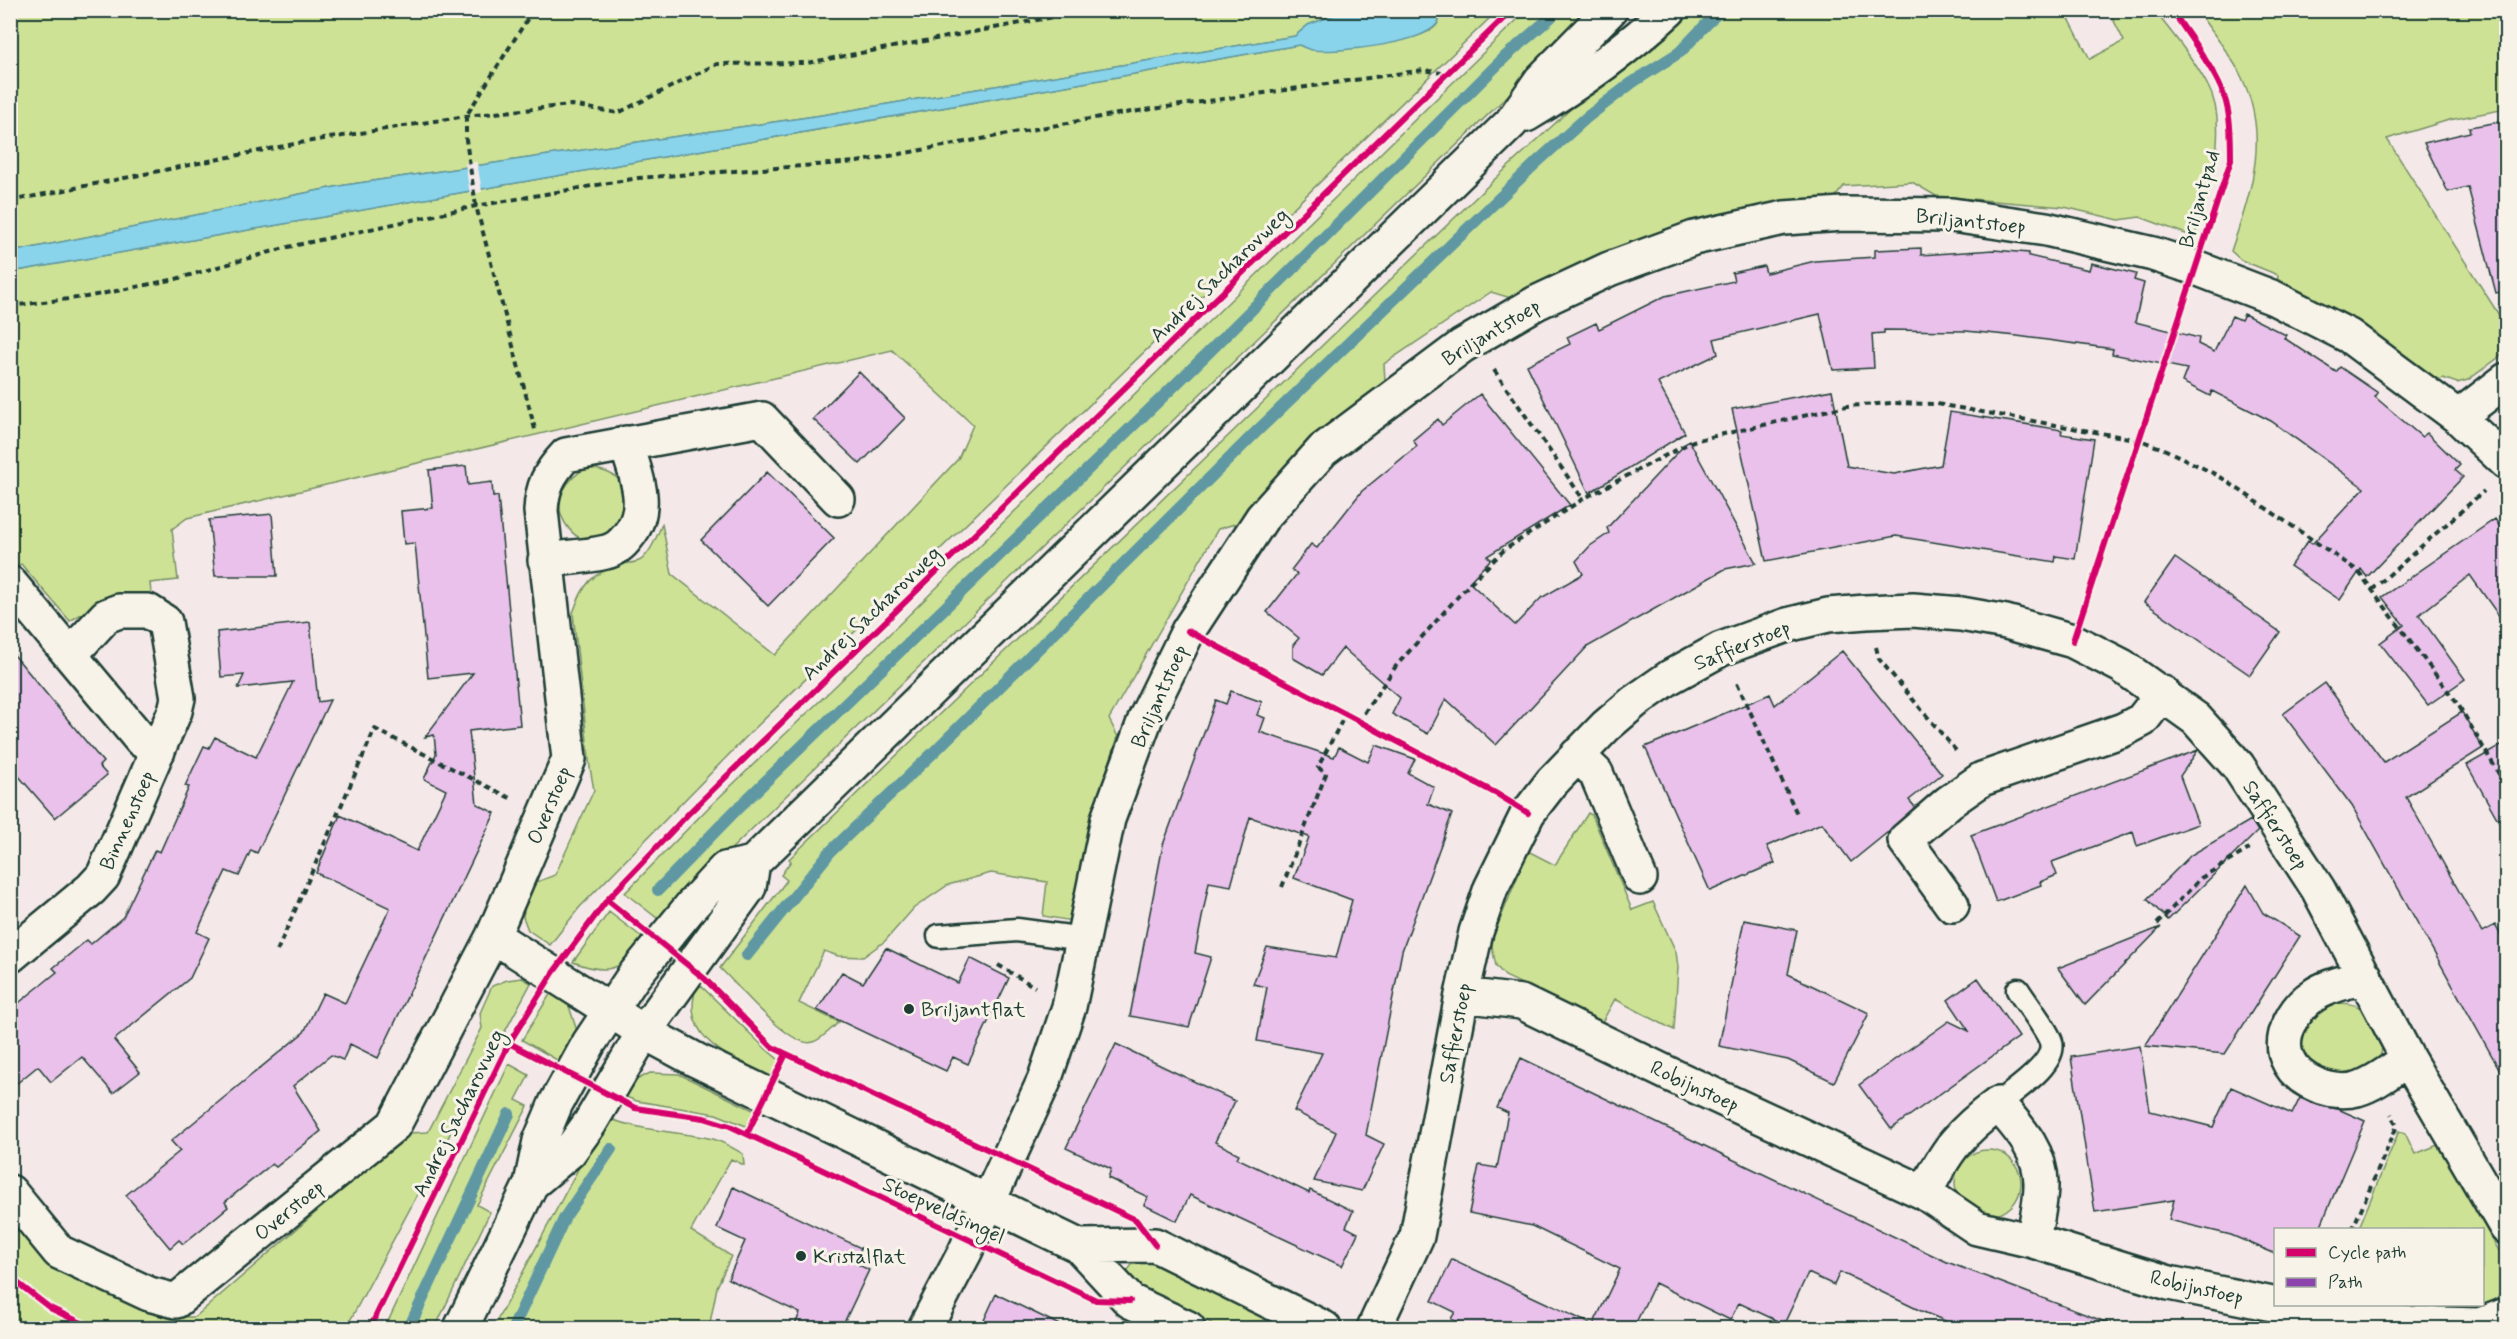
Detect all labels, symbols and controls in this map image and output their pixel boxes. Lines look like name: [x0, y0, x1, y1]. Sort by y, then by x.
street label: Briljantpad: [2173, 147, 2227, 251]
street label: Andrej Sacharovweg: [1144, 202, 1296, 350]
street label: Briljantstoep: [1914, 202, 2027, 242]
street label: Briljantstoep: [1437, 292, 1546, 373]
street label: Andrej Sacharovweg: [796, 540, 948, 688]
street label: Saffierstoep: [1690, 614, 1795, 678]
street label: Briljantstoep: [1125, 640, 1195, 753]
street label: Overstoep: [521, 762, 579, 849]
street label: Binnenstoep: [93, 766, 162, 875]
street label: Saffierstoep: [2236, 775, 2315, 876]
street label: Saffierstoep: [1433, 980, 1479, 1086]
place label: Briljantflat: [921, 996, 1026, 1024]
marker: Briljantflat: [902, 1002, 916, 1016]
street label: Andrej Sacharovweg: [406, 1025, 512, 1202]
street label: Robijnstoep: [1645, 1054, 1744, 1120]
street label: Stoepveldsingel: [877, 1170, 1009, 1252]
street label: Overstoep: [249, 1174, 331, 1248]
legend: [2274, 1228, 2484, 1306]
text: Cycle path: [2328, 1241, 2406, 1265]
place label: Kristalflat: [813, 1243, 907, 1271]
marker: Kristalflat: [794, 1249, 808, 1263]
street label: Robijnstoep: [2147, 1264, 2246, 1312]
text: Path: [2328, 1271, 2363, 1295]

